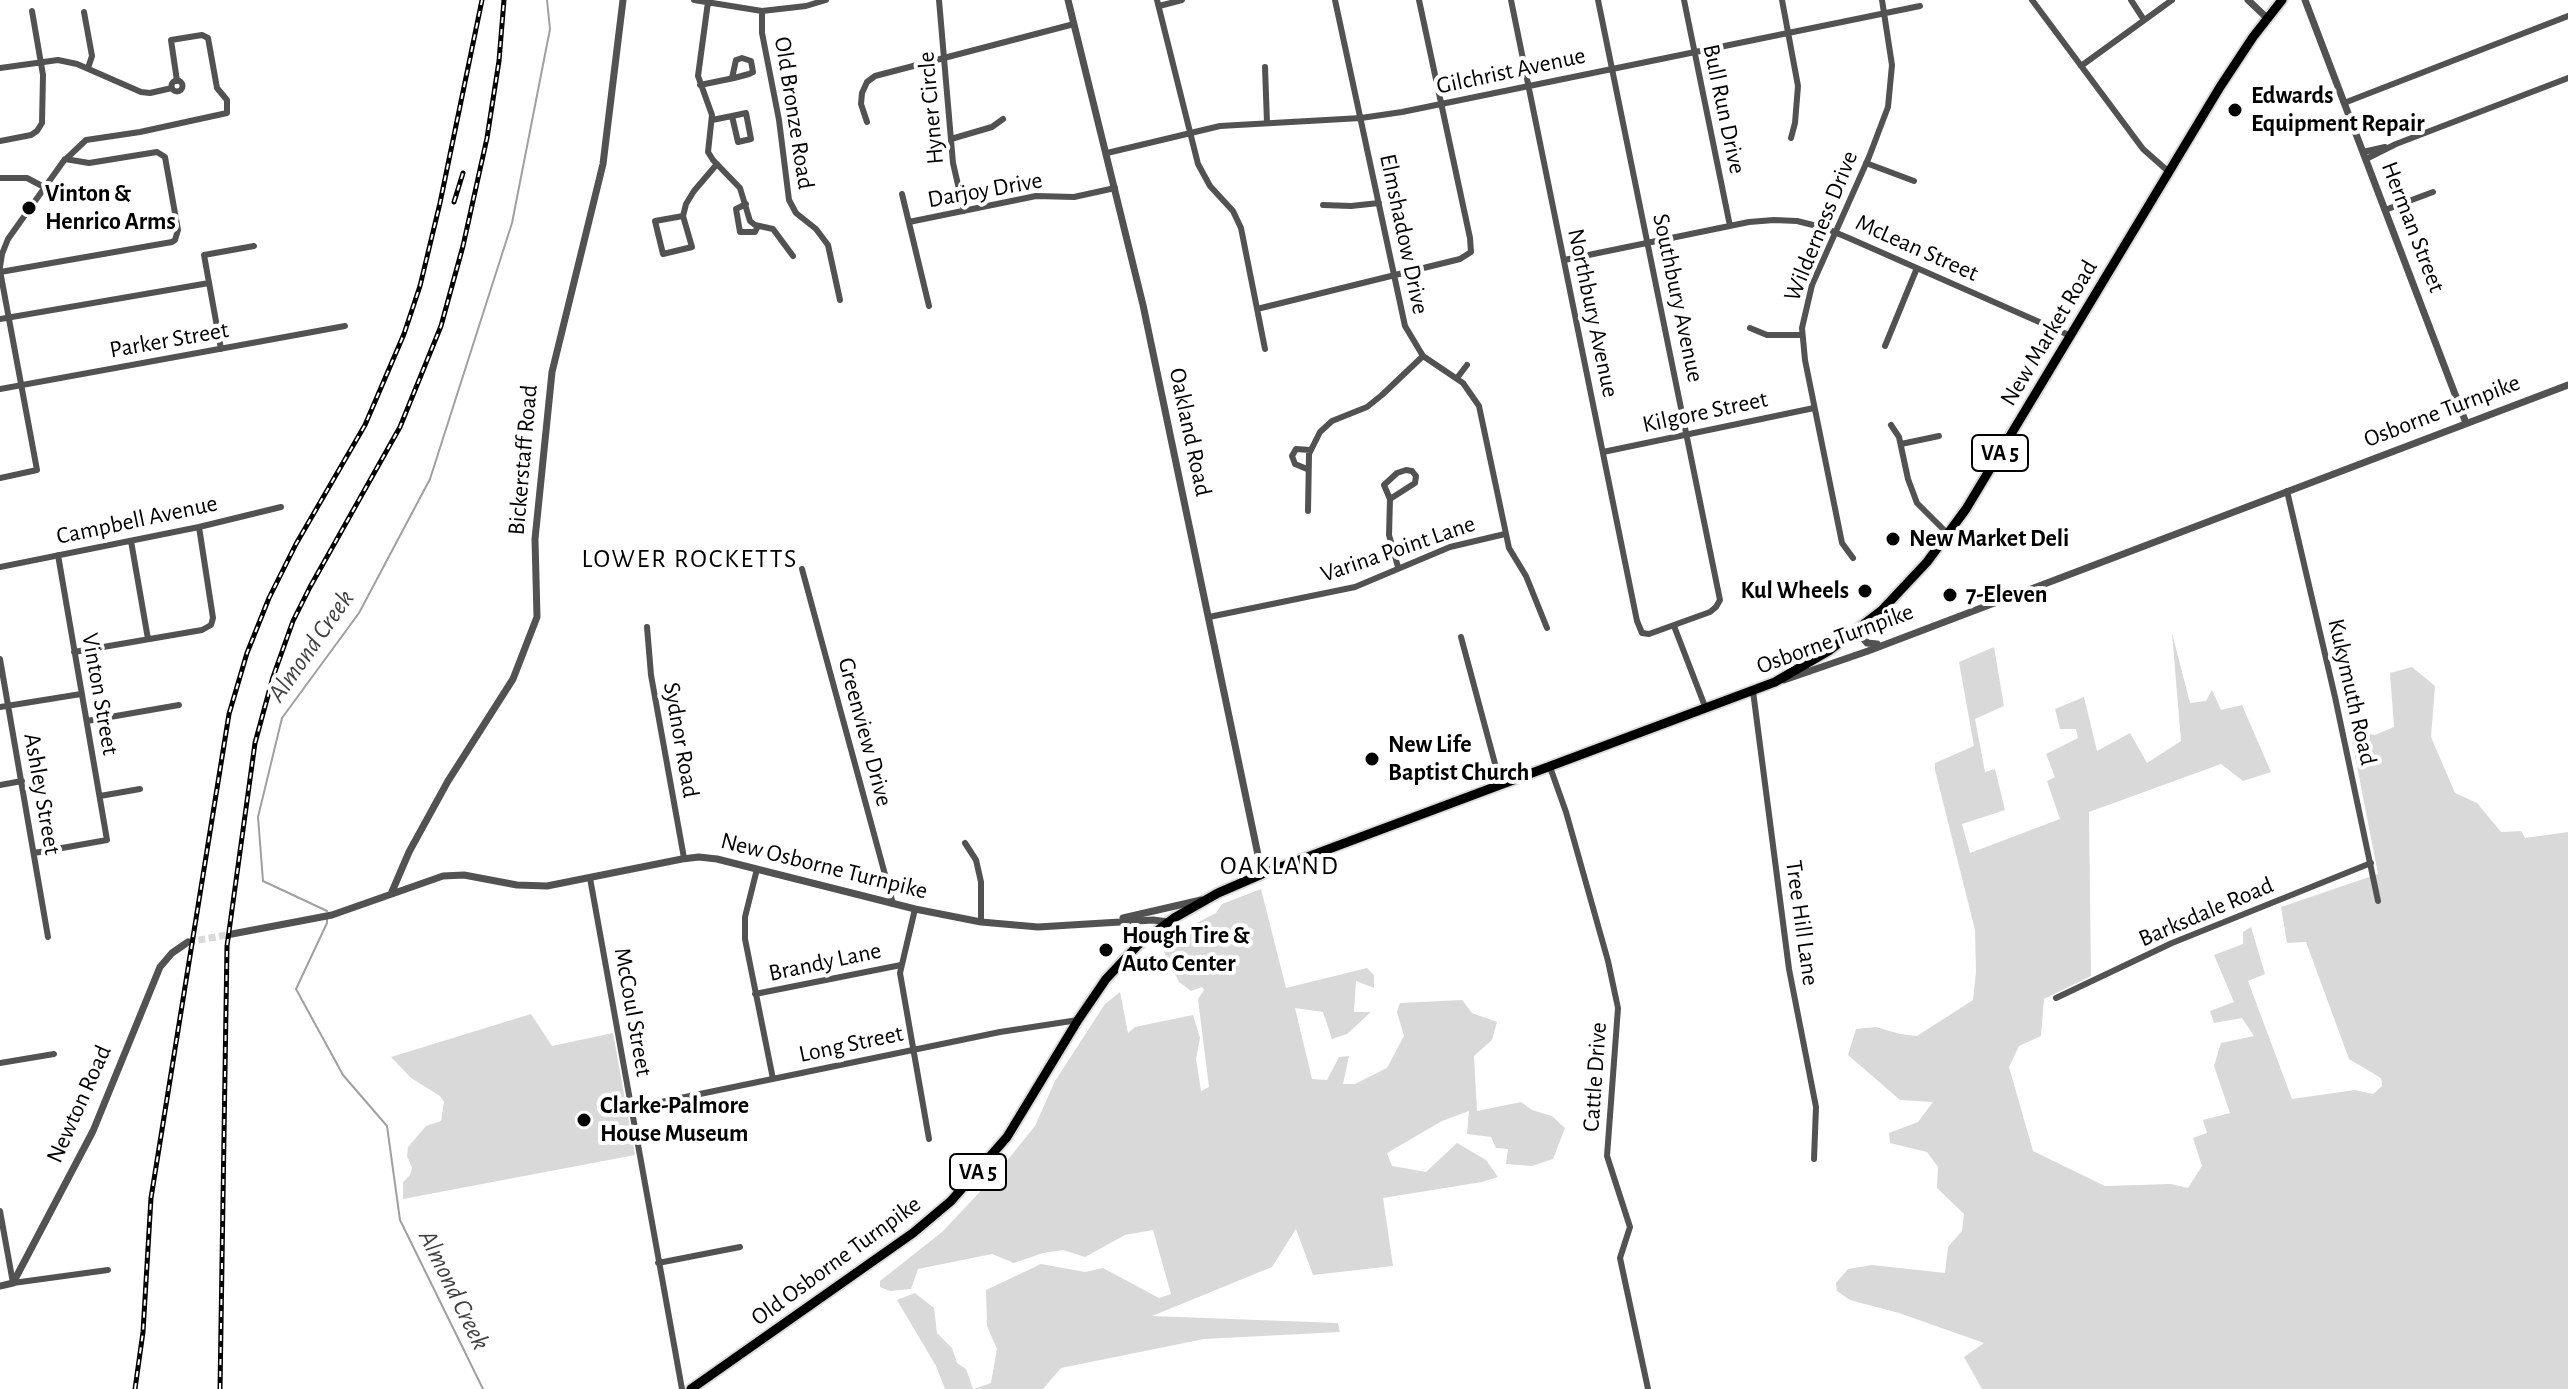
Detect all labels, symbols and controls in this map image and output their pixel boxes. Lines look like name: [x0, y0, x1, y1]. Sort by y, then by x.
street label: Old Bronze Road: [768, 35, 820, 191]
street label: Gilchrist Avenue: [1434, 41, 1588, 101]
street label: Bull Run Drive: [1696, 41, 1752, 177]
street label: Hyner Circle: [912, 50, 950, 166]
place label: Edwards Equipment Repair: [2251, 82, 2425, 138]
marker: Edwards Equipment Repair: [2226, 101, 2244, 119]
street label: Wilderness Drive: [1778, 147, 1864, 305]
street label: Elmshadow Drive: [1373, 151, 1435, 317]
street label: Herman Street: [2375, 158, 2451, 296]
street label: Darjoy Drive: [925, 166, 1045, 214]
place label: Vinton & Henrico Arms: [45, 180, 176, 236]
marker: Vinton & Henrico Arms: [20, 199, 38, 217]
street label: McLean Street: [1851, 208, 1983, 288]
street label: Southbury Avenue: [1646, 211, 1710, 385]
street label: Northbury Avenue: [1561, 226, 1625, 400]
street label: New Market Road: [1994, 255, 2104, 411]
street label: Parker Street: [107, 315, 231, 365]
street label: Oakland Road: [1162, 365, 1218, 499]
street label: Osborne Turnpike: [2360, 368, 2524, 454]
street label: Bickerstaff Road: [502, 384, 544, 536]
street label: Kilgore Street: [1640, 385, 1770, 439]
road number: VA 5: [1972, 435, 2028, 471]
street label: Campbell Avenue: [54, 489, 220, 551]
street label: Varina Point Lane: [1317, 509, 1479, 589]
place label: New Market Deli: [1909, 525, 2069, 553]
marker: New Market Deli: [1884, 530, 1902, 548]
district label: LOWER ROCKETTS: [582, 543, 798, 575]
place label: Kul Wheels: [1740, 577, 1849, 605]
place label: 7-Eleven: [1966, 581, 2047, 609]
marker: Kul Wheels: [1856, 582, 1874, 600]
water label: Almond Creek: [261, 584, 361, 708]
marker: 7-Eleven: [1941, 586, 1959, 604]
street label: Osborne Turnpike: [1753, 597, 1917, 681]
street label: Kukymuth Road: [2321, 616, 2383, 768]
street label: Vinton Street: [75, 631, 125, 757]
street label: Greenview Drive: [831, 654, 899, 810]
street label: Sydnor Road: [657, 680, 705, 800]
street label: Ashley Street: [17, 731, 67, 857]
place label: New Life Baptist Church: [1388, 731, 1529, 787]
marker: New Life Baptist Church: [1363, 750, 1381, 768]
street label: New Osborne Turnpike: [718, 826, 930, 906]
district label: OAKLAND: [1220, 850, 1340, 882]
street label: Tree Hill Lane: [1779, 858, 1825, 988]
street label: Barksdale Road: [2134, 871, 2278, 953]
place label: Hough Tire & Auto Center: [1122, 922, 1250, 978]
street label: Brandy Lane: [766, 936, 884, 988]
marker: Hough Tire & Auto Center: [1097, 941, 1115, 959]
street label: McCoul Street: [608, 945, 658, 1079]
street label: Long Street: [796, 1019, 906, 1069]
street label: Cattle Drive: [1577, 1021, 1613, 1133]
street label: Newton Road: [40, 1041, 118, 1167]
place label: Clarke-Palmore House Museum: [600, 1092, 749, 1148]
marker: Clarke-Palmore House Museum: [575, 1111, 593, 1129]
road number: VA 5: [950, 1154, 1006, 1190]
street label: Old Osborne Turnpike: [746, 1190, 926, 1332]
water label: Almond Creek: [412, 1225, 496, 1355]

